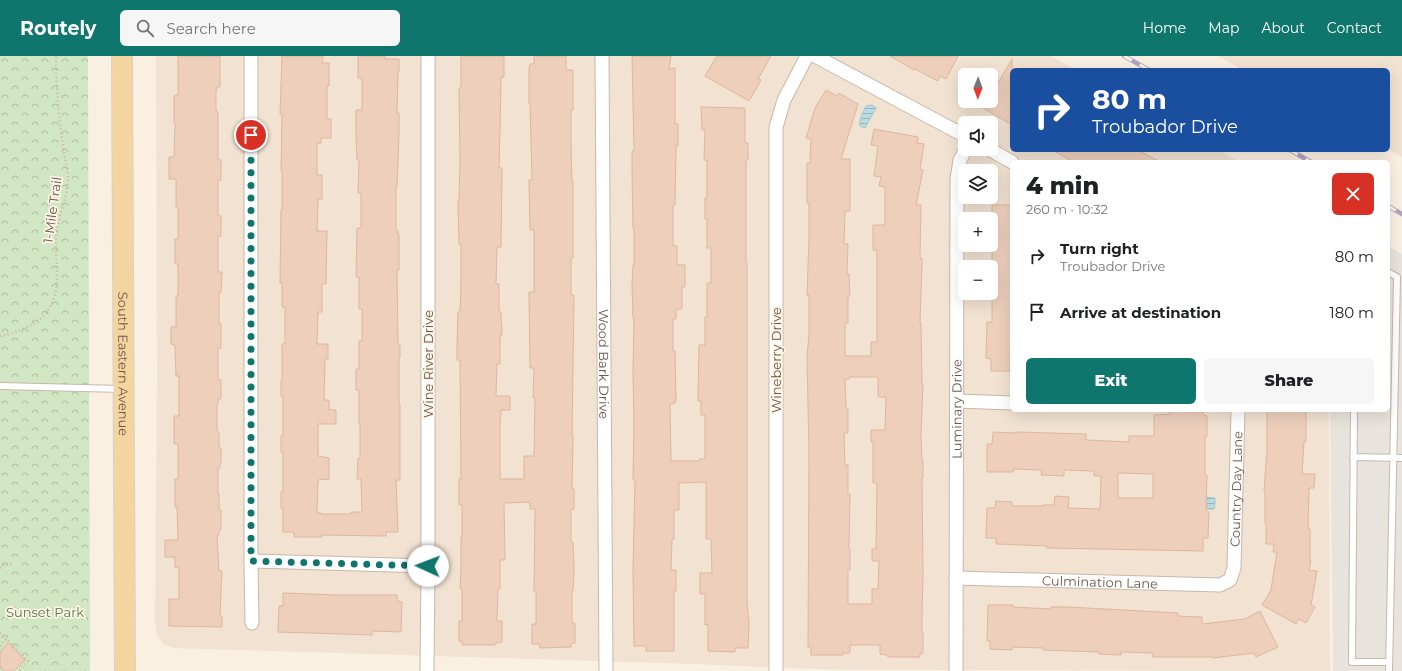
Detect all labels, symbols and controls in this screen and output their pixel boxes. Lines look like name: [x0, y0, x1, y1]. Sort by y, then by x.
search box: [120, 10, 400, 46]
text: Routely: [20, 17, 96, 40]
icon: search: [134, 17, 156, 39]
text: Search here: [166, 19, 256, 38]
text: Home: [1143, 19, 1186, 37]
text: Map: [1208, 19, 1239, 37]
text: About: [1261, 19, 1305, 37]
text: Contact: [1327, 19, 1382, 37]
north arrow: [958, 68, 998, 108]
map controls: [958, 68, 998, 300]
text: 80 m: [1092, 82, 1167, 116]
icon: right: [1026, 84, 1078, 136]
button: sound: [958, 116, 998, 156]
text: Troubador Drive: [1092, 116, 1238, 138]
pin: [234, 118, 268, 152]
icon: arrive: [240, 124, 262, 146]
button: layers: [958, 164, 998, 204]
text: 4 min: [1026, 171, 1099, 200]
button: close: [1332, 173, 1374, 215]
street label: 1-Mile Trail: [39, 176, 65, 244]
text: 260 m · 10:32: [1026, 201, 1108, 217]
button: +: [958, 212, 998, 252]
text: Turn right: [1060, 239, 1139, 258]
icon: right: [1026, 245, 1048, 267]
text: 80 m: [1335, 247, 1374, 266]
text: Troubador Drive: [1060, 258, 1165, 274]
button: −: [958, 260, 998, 300]
street label: South Eastern Avenue: [115, 292, 132, 436]
icon: arrive: [1026, 301, 1048, 323]
text: Arrive at destination: [1060, 303, 1221, 322]
text: 180 m: [1329, 303, 1374, 322]
street label: Wineberry Drive: [768, 307, 784, 413]
street label: Wood Bark Drive: [596, 309, 612, 419]
street label: Wine River Drive: [420, 310, 436, 418]
button: Exit: [1026, 358, 1196, 404]
button: Share: [1204, 358, 1374, 404]
street label: Luminary Drive: [948, 359, 965, 459]
street label: Country Day Lane: [1227, 431, 1245, 547]
position arrow: [407, 545, 449, 587]
street label: Culmination Lane: [1042, 572, 1158, 591]
park label: Sunset Park: [6, 604, 84, 620]

